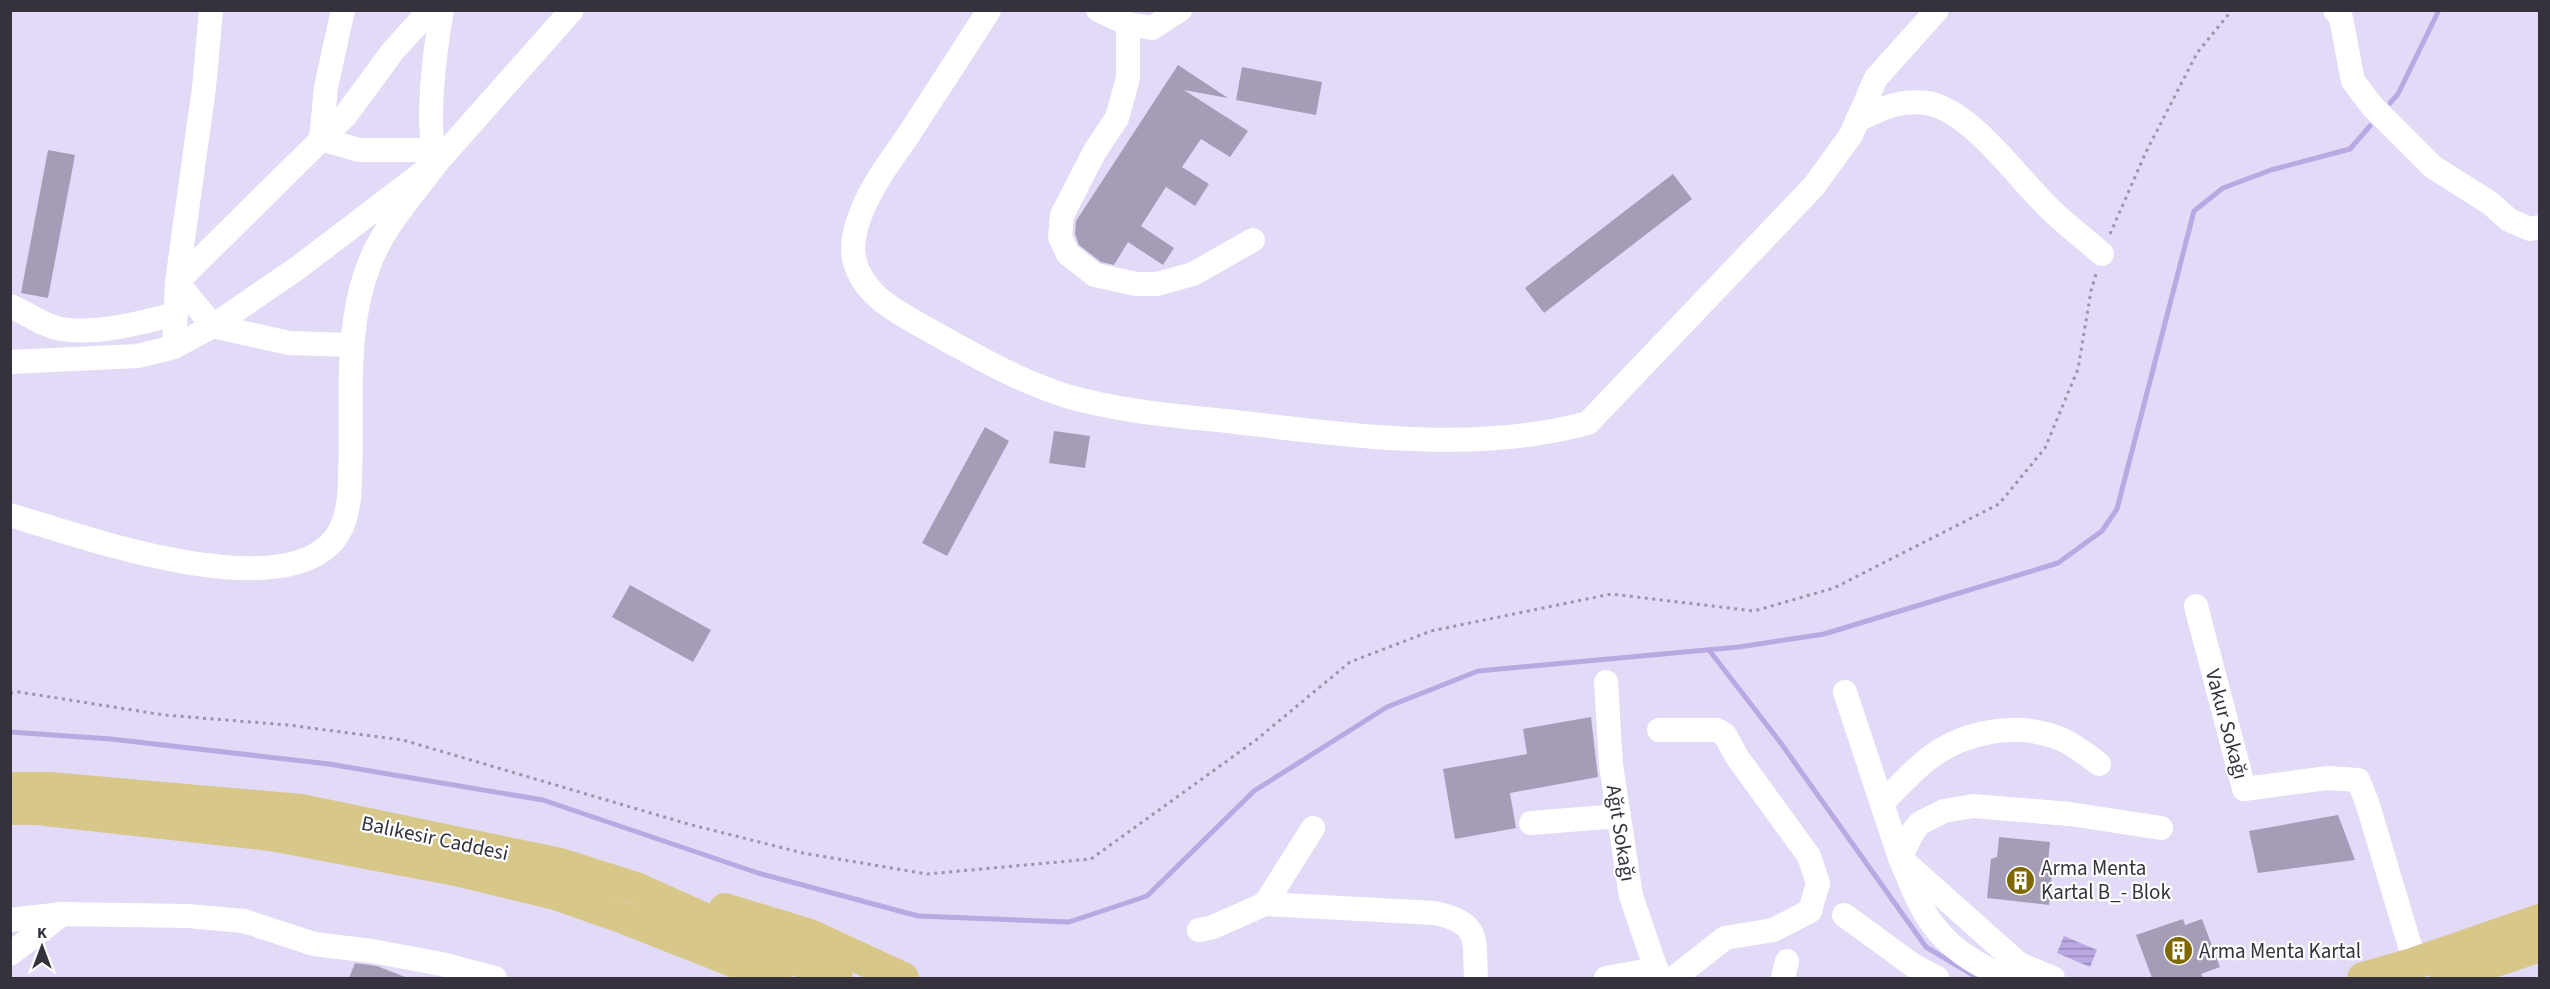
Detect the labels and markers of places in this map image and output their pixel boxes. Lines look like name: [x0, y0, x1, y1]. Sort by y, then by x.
place label: Arma Menta Kartal B_- Blok: [2041, 853, 2171, 907]
building icon: Arma Menta Kartal B_- Blok: [2004, 864, 2036, 896]
building icon: Arma Menta Kartal: [2162, 935, 2194, 967]
place label: Arma Menta Kartal: [2199, 936, 2361, 966]

